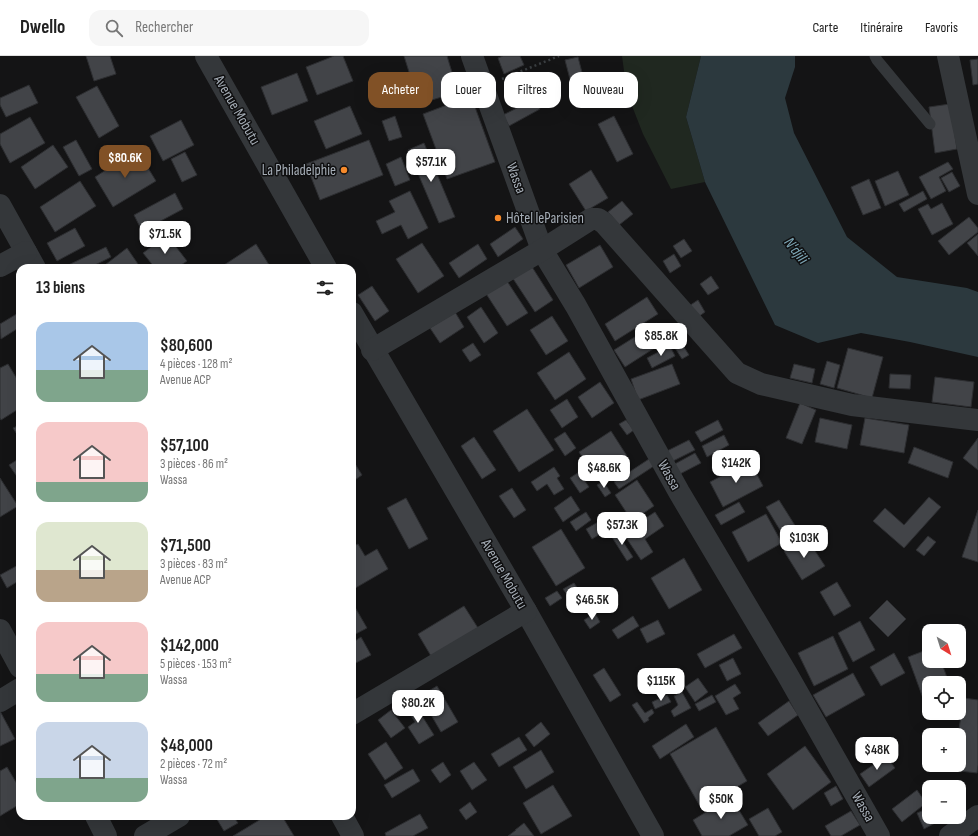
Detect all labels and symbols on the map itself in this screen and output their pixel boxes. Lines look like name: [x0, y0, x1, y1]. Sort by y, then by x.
street label: Avenue Mobutu: [209, 71, 265, 148]
pin: $80.6K: [92, 145, 158, 179]
pin: $57.1K: [398, 149, 464, 183]
street label: Wassa: [502, 160, 530, 196]
place label: La Philadelphie: [262, 161, 336, 180]
marker: La Philadelphie: [339, 165, 349, 175]
place label: Hôtel leParisien: [506, 209, 584, 228]
marker: Hôtel leParisien: [493, 213, 503, 223]
pin: $71.5K: [132, 221, 198, 255]
water label: N'djili: [780, 234, 813, 269]
pin: $85.8K: [628, 323, 694, 357]
pin: $142K: [708, 450, 764, 484]
pin: $48.6K: [571, 455, 637, 489]
street label: Wassa: [653, 457, 685, 494]
pin: $57.3K: [589, 512, 655, 546]
pin: $103K: [776, 525, 832, 559]
street label: Avenue Mobutu: [476, 535, 532, 612]
pin: $46.5K: [559, 587, 625, 621]
north arrow: [922, 624, 966, 668]
pin: $115K: [633, 668, 689, 702]
pin: $80.2K: [385, 690, 451, 724]
pin: $48K: [853, 737, 901, 771]
pin: $50K: [697, 786, 745, 820]
street label: Wassa: [847, 789, 879, 826]

